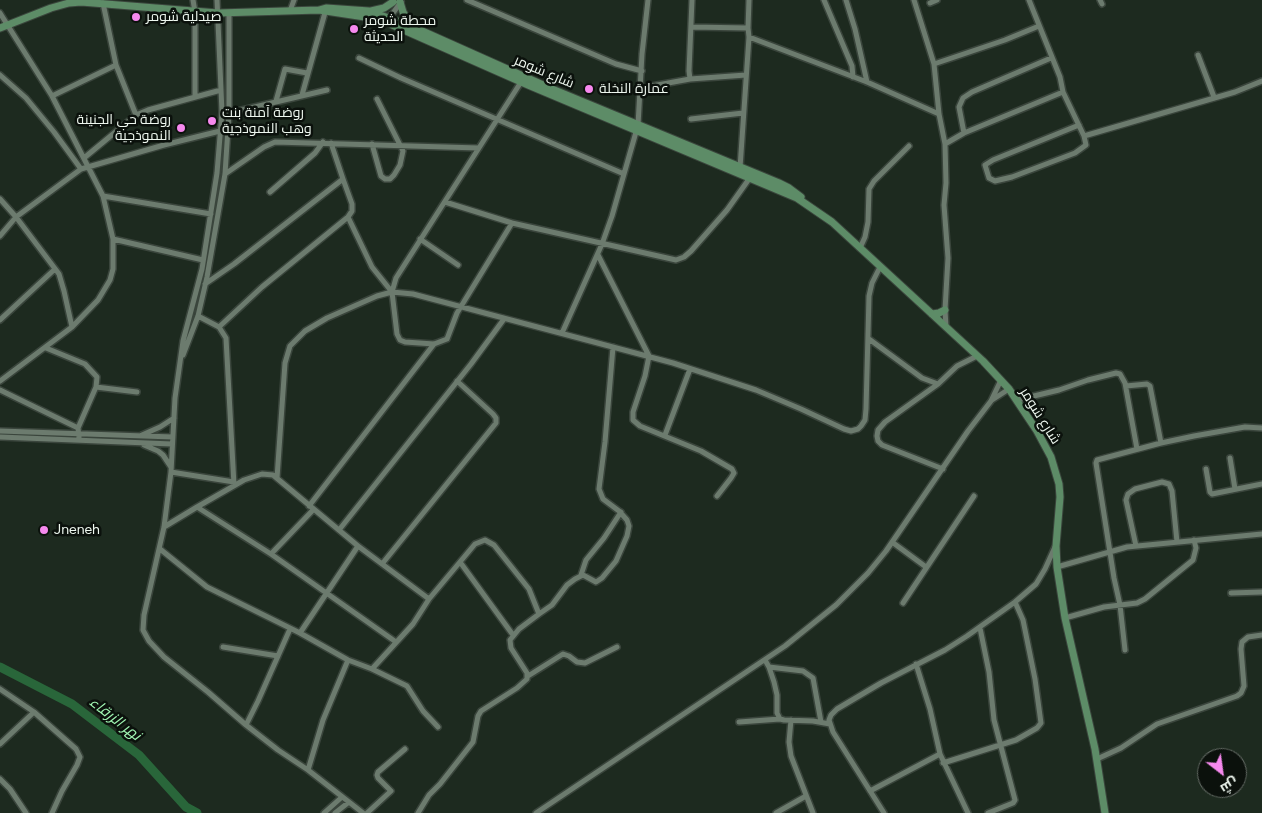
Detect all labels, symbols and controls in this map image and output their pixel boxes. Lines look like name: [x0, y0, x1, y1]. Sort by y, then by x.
place label: صيدلية شومر: [146, 9, 221, 25]
marker: صيدلية شومر: [130, 11, 142, 23]
place label: محطة شومر الحديثة: [364, 13, 436, 46]
marker: محطة شومر الحديثة: [348, 23, 360, 35]
street label: شارع شومر: [512, 52, 576, 92]
place label: عمارة النخلة: [599, 81, 669, 97]
marker: عمارة النخلة: [583, 83, 595, 95]
place label: روضة آمنة بنت وهب النموذجية: [222, 105, 312, 138]
place label: روضة حي الجنينة النموذجية: [77, 112, 171, 144]
marker: روضة آمنة بنت وهب النموذجية: [206, 115, 218, 127]
marker: روضة حي الجنينة النموذجية: [175, 122, 187, 134]
street label: شارع شومر: [1016, 385, 1064, 447]
place label: Jneneh: [54, 522, 100, 538]
marker: Jneneh: [38, 524, 50, 536]
water label: نهر الزرقاء: [86, 693, 144, 745]
north arrow: [1197, 748, 1247, 798]
text: ش: [1217, 774, 1241, 797]

